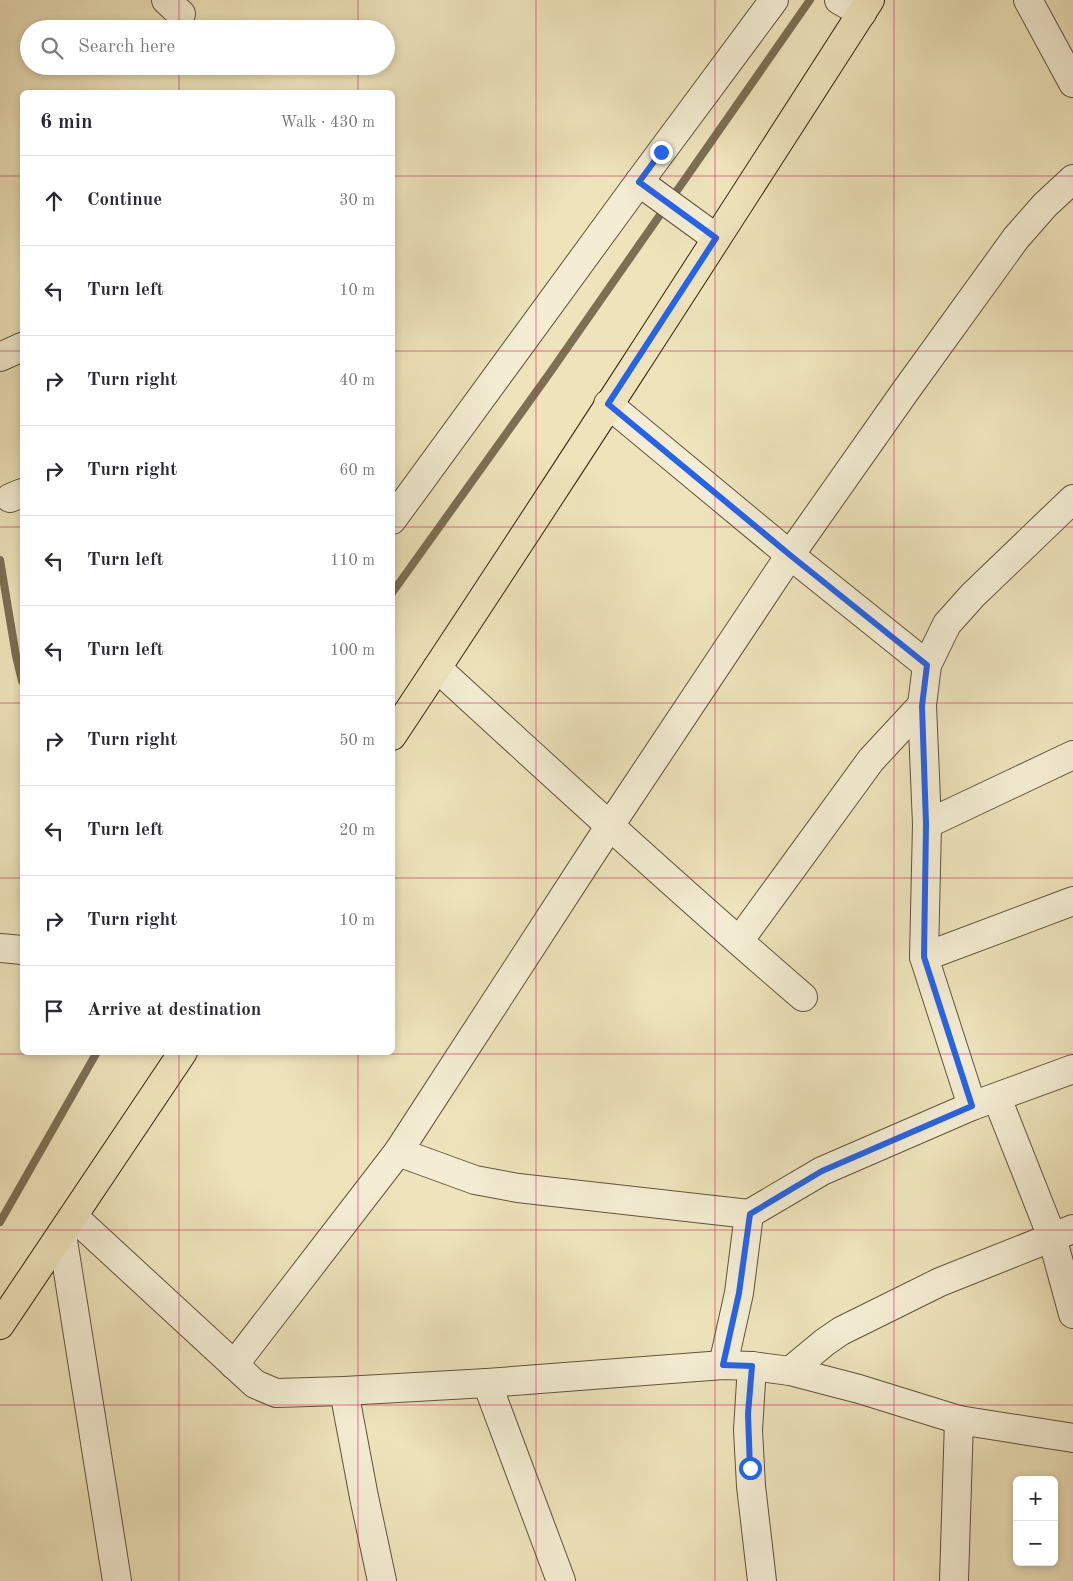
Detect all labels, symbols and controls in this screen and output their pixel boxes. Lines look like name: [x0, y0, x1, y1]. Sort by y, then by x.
search box: [20, 20, 395, 75]
icon: search: [38, 34, 66, 62]
text: Search here: [78, 38, 175, 57]
text: 6 min: [40, 112, 93, 133]
text: Walk · 430 m: [280, 115, 375, 131]
route end: [650, 141, 673, 164]
icon: ahead: [40, 187, 68, 215]
text: Continue: [87, 191, 162, 210]
text: 30 m: [339, 193, 375, 209]
icon: left: [40, 277, 68, 305]
text: Turn left: [87, 281, 164, 300]
text: 10 m: [339, 283, 375, 299]
icon: right: [40, 367, 68, 395]
text: Turn right: [87, 371, 177, 390]
text: 40 m: [339, 373, 375, 389]
icon: right: [40, 457, 68, 485]
text: Turn right: [87, 461, 177, 480]
text: 60 m: [339, 463, 375, 479]
icon: left: [40, 547, 68, 575]
text: Turn left: [87, 551, 164, 570]
text: 110 m: [330, 553, 375, 569]
icon: left: [40, 637, 68, 665]
text: Turn left: [87, 641, 164, 660]
text: 100 m: [330, 643, 375, 659]
icon: right: [40, 727, 68, 755]
text: Turn right: [87, 731, 177, 750]
text: 50 m: [339, 733, 375, 749]
icon: left: [40, 817, 68, 845]
text: Turn left: [87, 821, 164, 840]
text: 20 m: [339, 823, 375, 839]
icon: right: [40, 907, 68, 935]
text: Turn right: [87, 911, 177, 930]
text: 10 m: [339, 913, 375, 929]
icon: arrive: [40, 997, 68, 1025]
text: Arrive at destination: [87, 1001, 261, 1020]
route start: [739, 1457, 762, 1480]
map controls: [1013, 1476, 1058, 1566]
button: +: [1013, 1476, 1058, 1521]
button: −: [1013, 1521, 1058, 1566]

